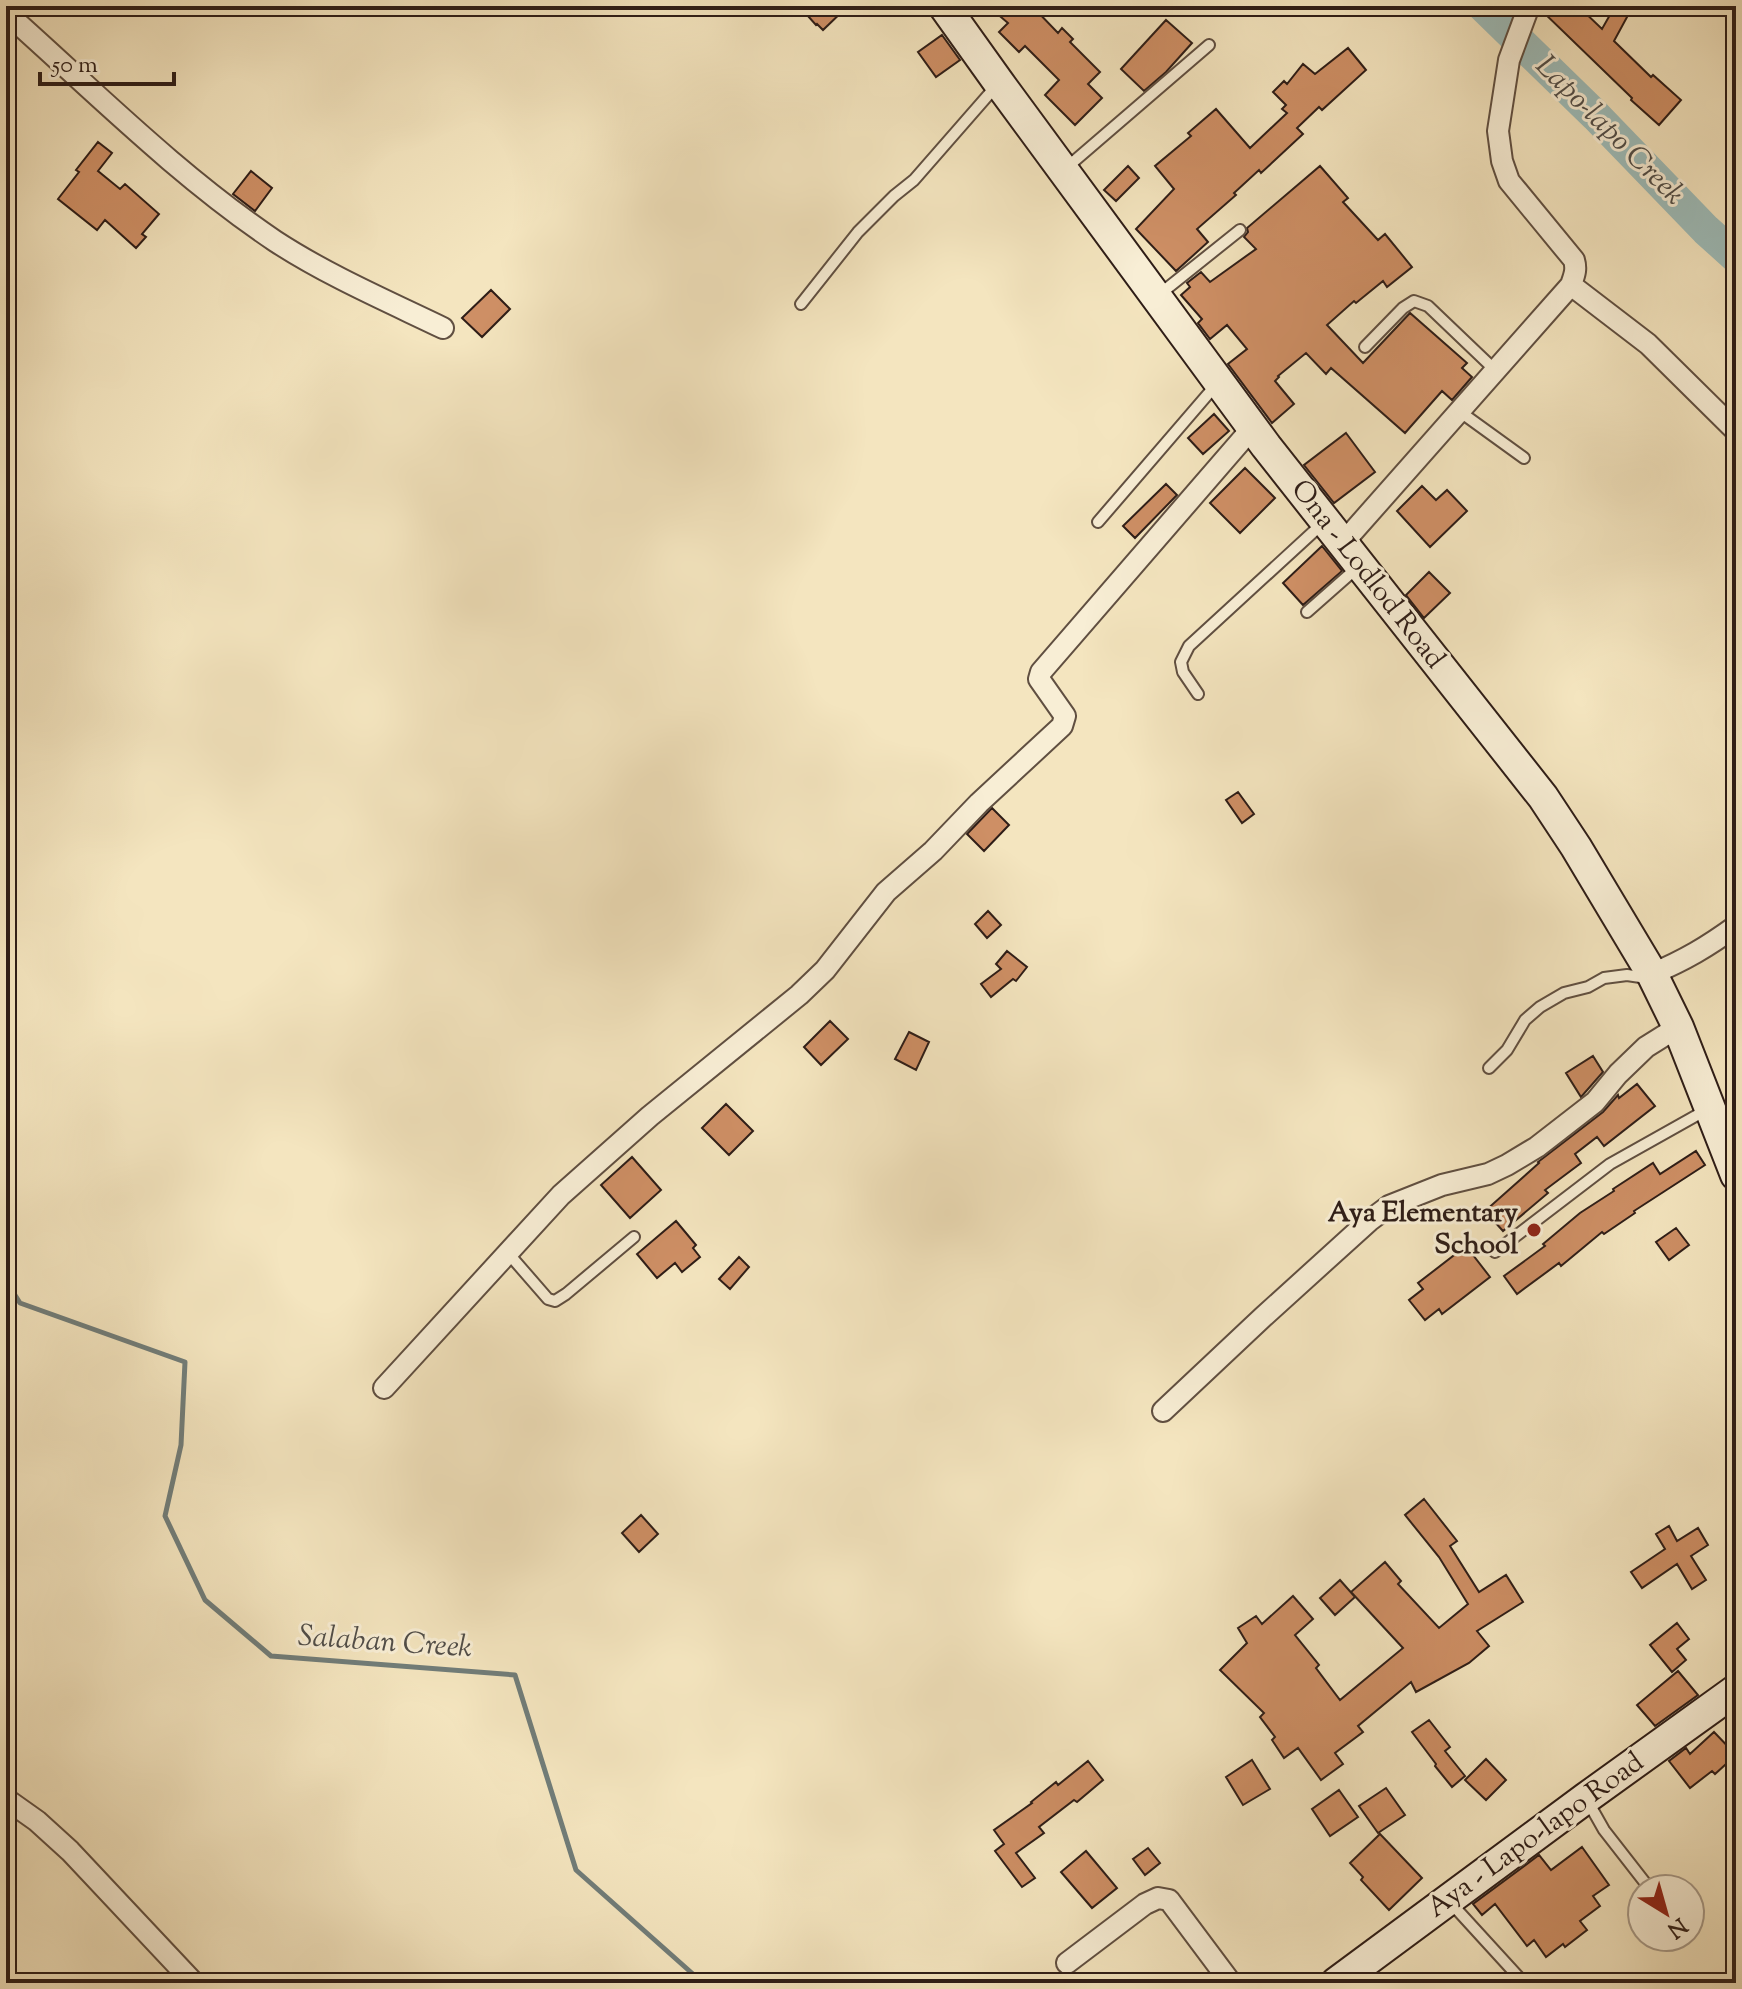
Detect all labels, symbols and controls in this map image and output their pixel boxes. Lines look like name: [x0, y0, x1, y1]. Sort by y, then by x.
scale bar: [40, 36, 174, 86]
water label: Lapo-lapo Creek: [1524, 46, 1694, 216]
text: 50 m: [50, 49, 98, 83]
street label: Ona - Lodlod Road: [1280, 472, 1454, 678]
place label: Aya Elementary School: [1328, 1194, 1518, 1266]
marker: Aya Elementary School: [1525, 1221, 1543, 1239]
water label: Salaban Creek: [297, 1615, 473, 1671]
street label: Aya - Lapo-lapo Road: [1419, 1743, 1653, 1928]
north arrow: [1626, 1873, 1706, 1953]
text: N: [1659, 1909, 1693, 1945]

